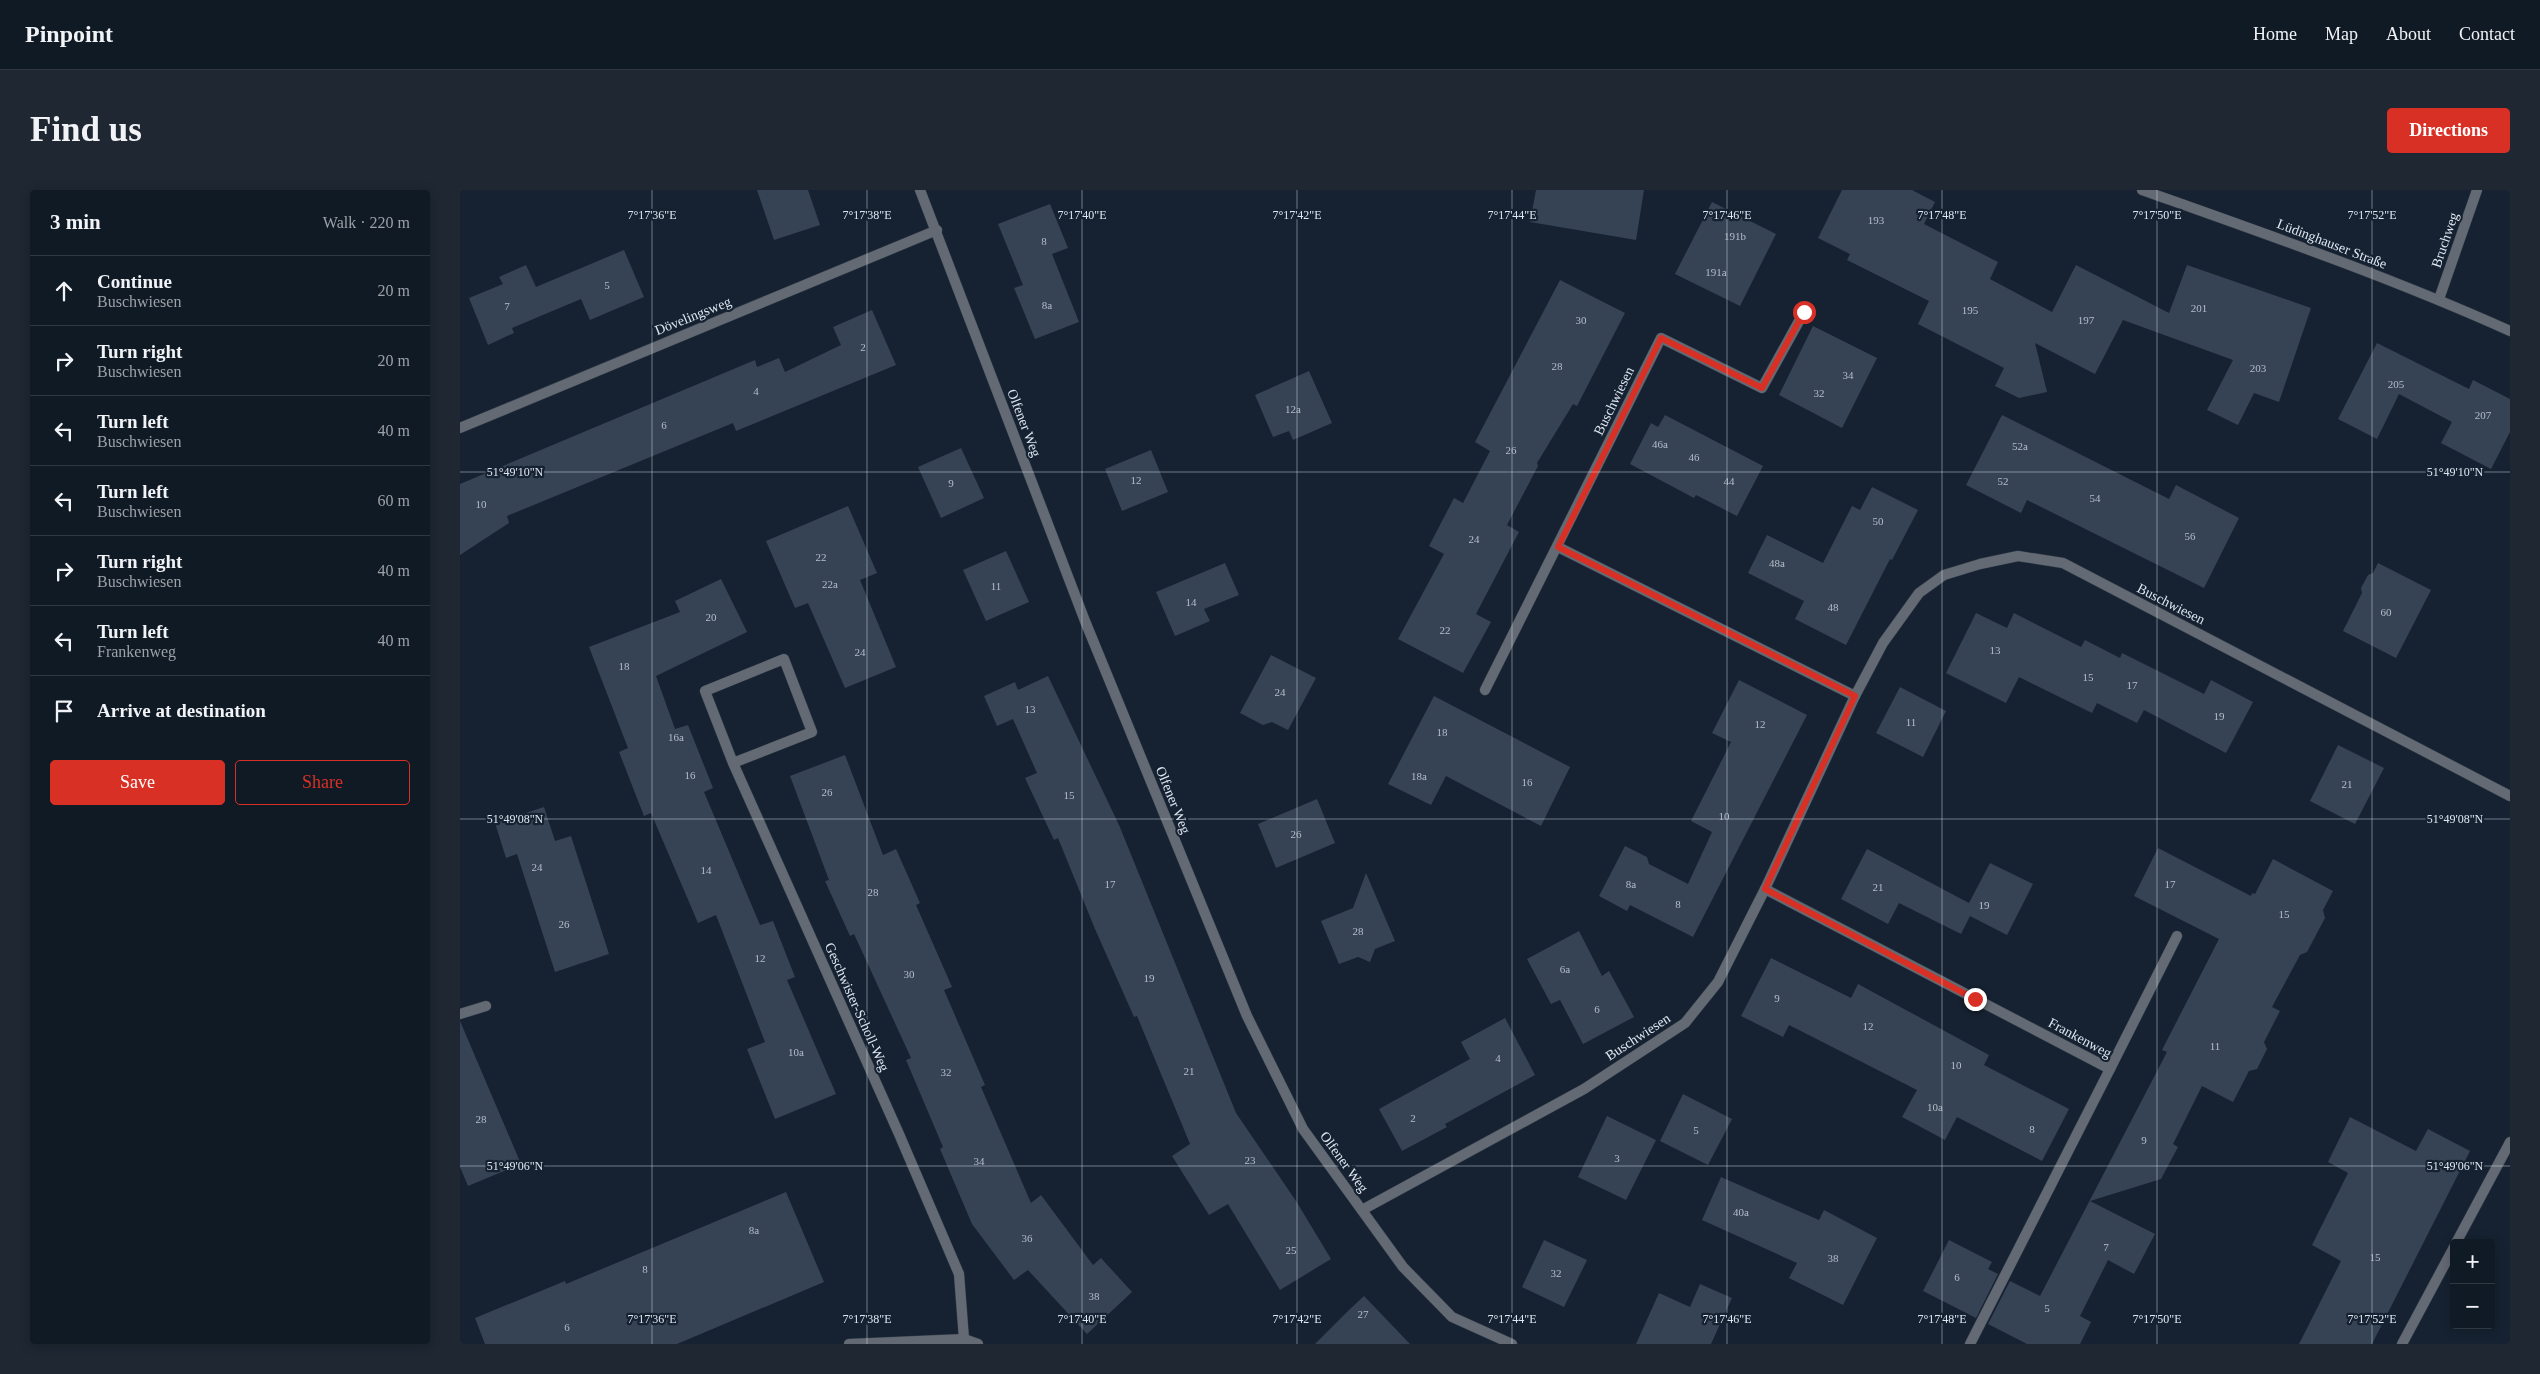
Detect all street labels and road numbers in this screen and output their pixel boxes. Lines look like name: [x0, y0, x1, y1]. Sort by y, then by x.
street label: Bruchweg: [2429, 210, 2461, 270]
street label: Lüdinghauser Straße: [2275, 216, 2389, 272]
street label: Dövelingsweg: [653, 294, 733, 338]
street label: Buschwiesen: [1591, 365, 1637, 437]
street label: Olfener Weg: [1004, 387, 1044, 459]
street label: Buschwiesen: [2135, 581, 2207, 627]
street label: Olfener Weg: [1153, 764, 1193, 836]
street label: Geschwister-Scholl-Weg: [822, 940, 892, 1074]
street label: Buschwiesen: [1603, 1011, 1673, 1063]
street label: Frankenweg: [2046, 1015, 2114, 1061]
street label: Olfener Weg: [1317, 1129, 1371, 1195]

